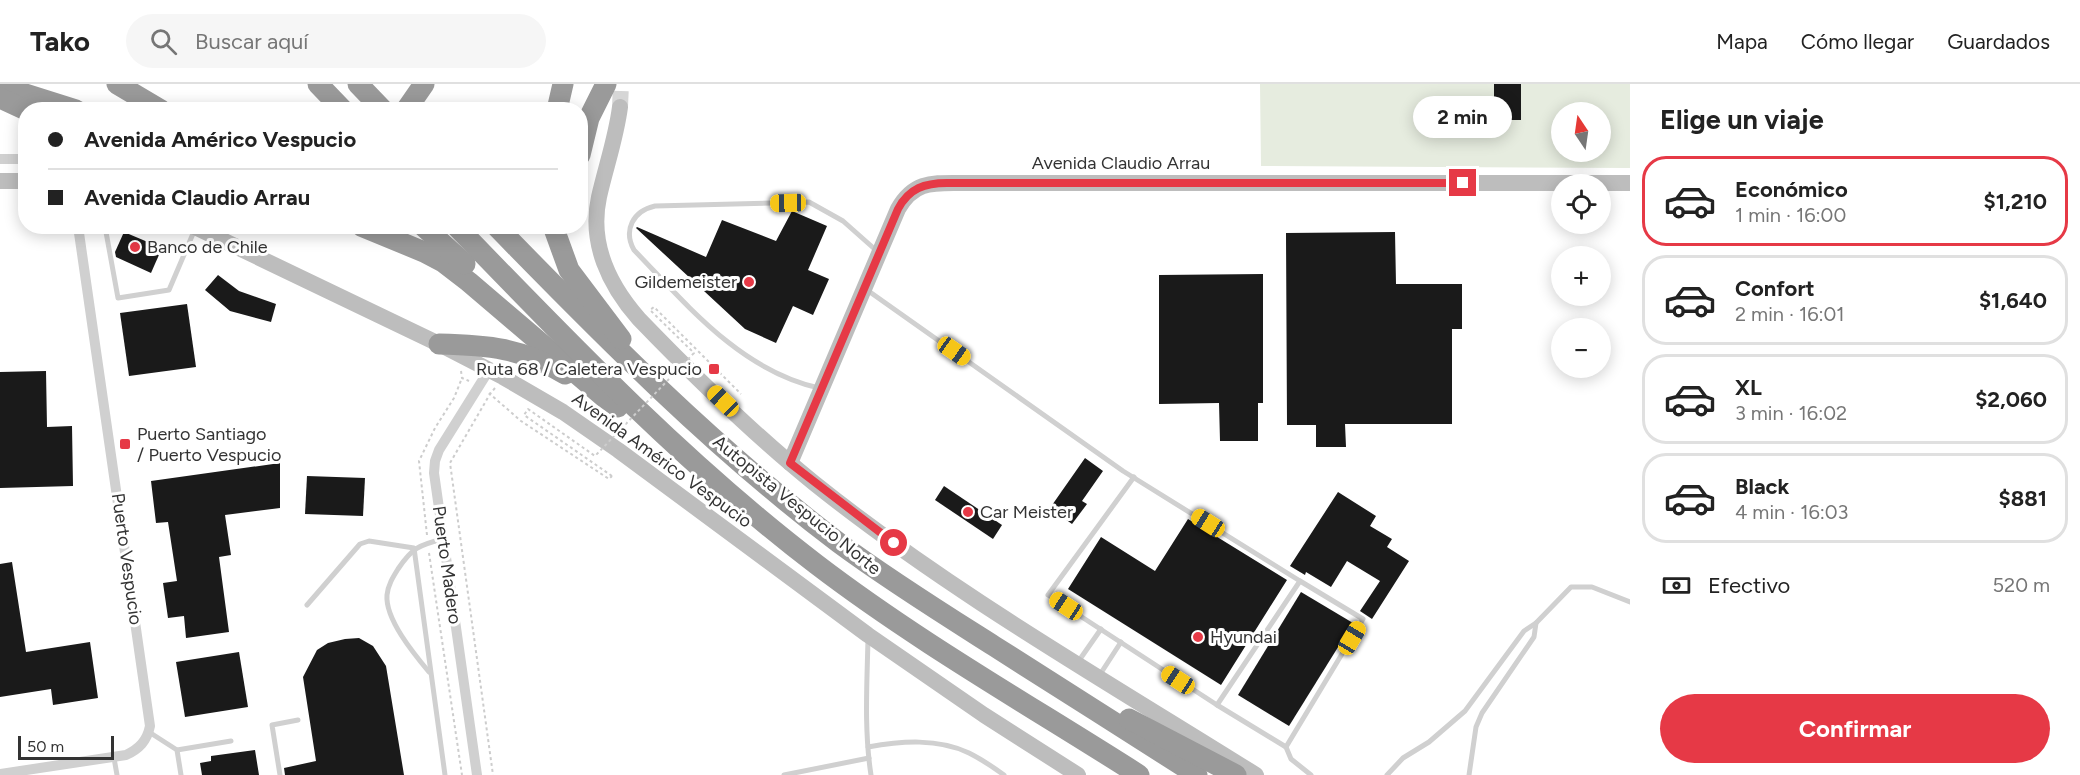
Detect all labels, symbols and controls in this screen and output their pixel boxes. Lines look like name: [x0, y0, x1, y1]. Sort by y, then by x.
search box: [126, 14, 546, 68]
text: Tako: [30, 24, 90, 58]
icon: search: [147, 25, 180, 58]
text: Buscar aquí: [195, 28, 308, 55]
text: Mapa: [1716, 29, 1768, 54]
text: Cómo llegar: [1801, 29, 1914, 54]
text: Guardados: [1947, 29, 2050, 54]
callout: 2 min: [1414, 96, 1512, 138]
north arrow: [1551, 102, 1611, 162]
map controls: [1551, 102, 1611, 378]
text: Elige un viaje: [1660, 103, 1824, 136]
text: 2 min: [1437, 105, 1488, 129]
text: Avenida Américo Vespucio: [84, 126, 356, 153]
street label: Avenida Claudio Arrau: [1032, 152, 1210, 174]
route end: [1449, 169, 1476, 196]
button: locate: [1551, 174, 1611, 234]
icon: car: [1663, 174, 1717, 228]
text: Económico: [1735, 176, 1848, 203]
text: Avenida Claudio Arrau: [84, 184, 310, 211]
text: $1,210: [1984, 188, 2047, 215]
car: [770, 194, 806, 212]
text: 1 min · 16:00: [1735, 203, 1846, 227]
place label: Banco de Chile: [147, 236, 268, 258]
marker: Banco de Chile: [128, 240, 142, 254]
button: +: [1551, 246, 1611, 306]
place label: Gildemeister: [634, 271, 737, 293]
icon: car: [1663, 273, 1717, 327]
marker: Gildemeister: [742, 275, 756, 289]
text: Confort: [1735, 275, 1815, 302]
text: $1,640: [1979, 287, 2047, 314]
text: 2 min · 16:01: [1735, 302, 1845, 326]
button: −: [1551, 318, 1611, 378]
car: [934, 333, 974, 369]
place label: Ruta 68 / Caletera Vespucio: [476, 358, 702, 380]
marker: Ruta 68 / Caletera Vespucio: [707, 362, 721, 376]
icon: car: [1663, 372, 1717, 426]
text: XL: [1735, 374, 1762, 401]
car: [704, 382, 742, 420]
text: $2,060: [1975, 386, 2047, 413]
street label: Avenida Américo Vespucio: [568, 387, 756, 533]
text: 3 min · 16:02: [1735, 401, 1847, 425]
place label: Puerto Santiago / Puerto Vespucio: [137, 423, 281, 466]
street label: Autopista Vespucio Norte: [709, 431, 885, 580]
marker: Puerto Santiago / Puerto Vespucio: [118, 437, 132, 451]
icon: car: [1663, 471, 1717, 525]
text: Black: [1735, 473, 1789, 500]
text: $881: [1999, 485, 2047, 512]
street label: Puerto Vespucio: [107, 492, 147, 626]
text: 4 min · 16:03: [1735, 500, 1848, 524]
place label: Car Meister: [980, 501, 1073, 523]
street label: Puerto Madero: [428, 504, 466, 626]
marker: Car Meister: [961, 505, 975, 519]
car: [1188, 506, 1228, 540]
route start: [880, 529, 907, 556]
icon: cash: [1660, 569, 1693, 602]
text: Efectivo: [1708, 572, 1790, 599]
text: 520 m: [1993, 573, 2050, 597]
car: [1046, 589, 1086, 623]
car: [1335, 618, 1369, 658]
place label: Hyundai: [1210, 626, 1277, 648]
marker: Hyundai: [1191, 630, 1205, 644]
car: [1158, 663, 1198, 697]
button: Confirmar: [1660, 694, 2050, 763]
scale bar: [18, 733, 114, 760]
text: 50 m: [27, 737, 64, 756]

